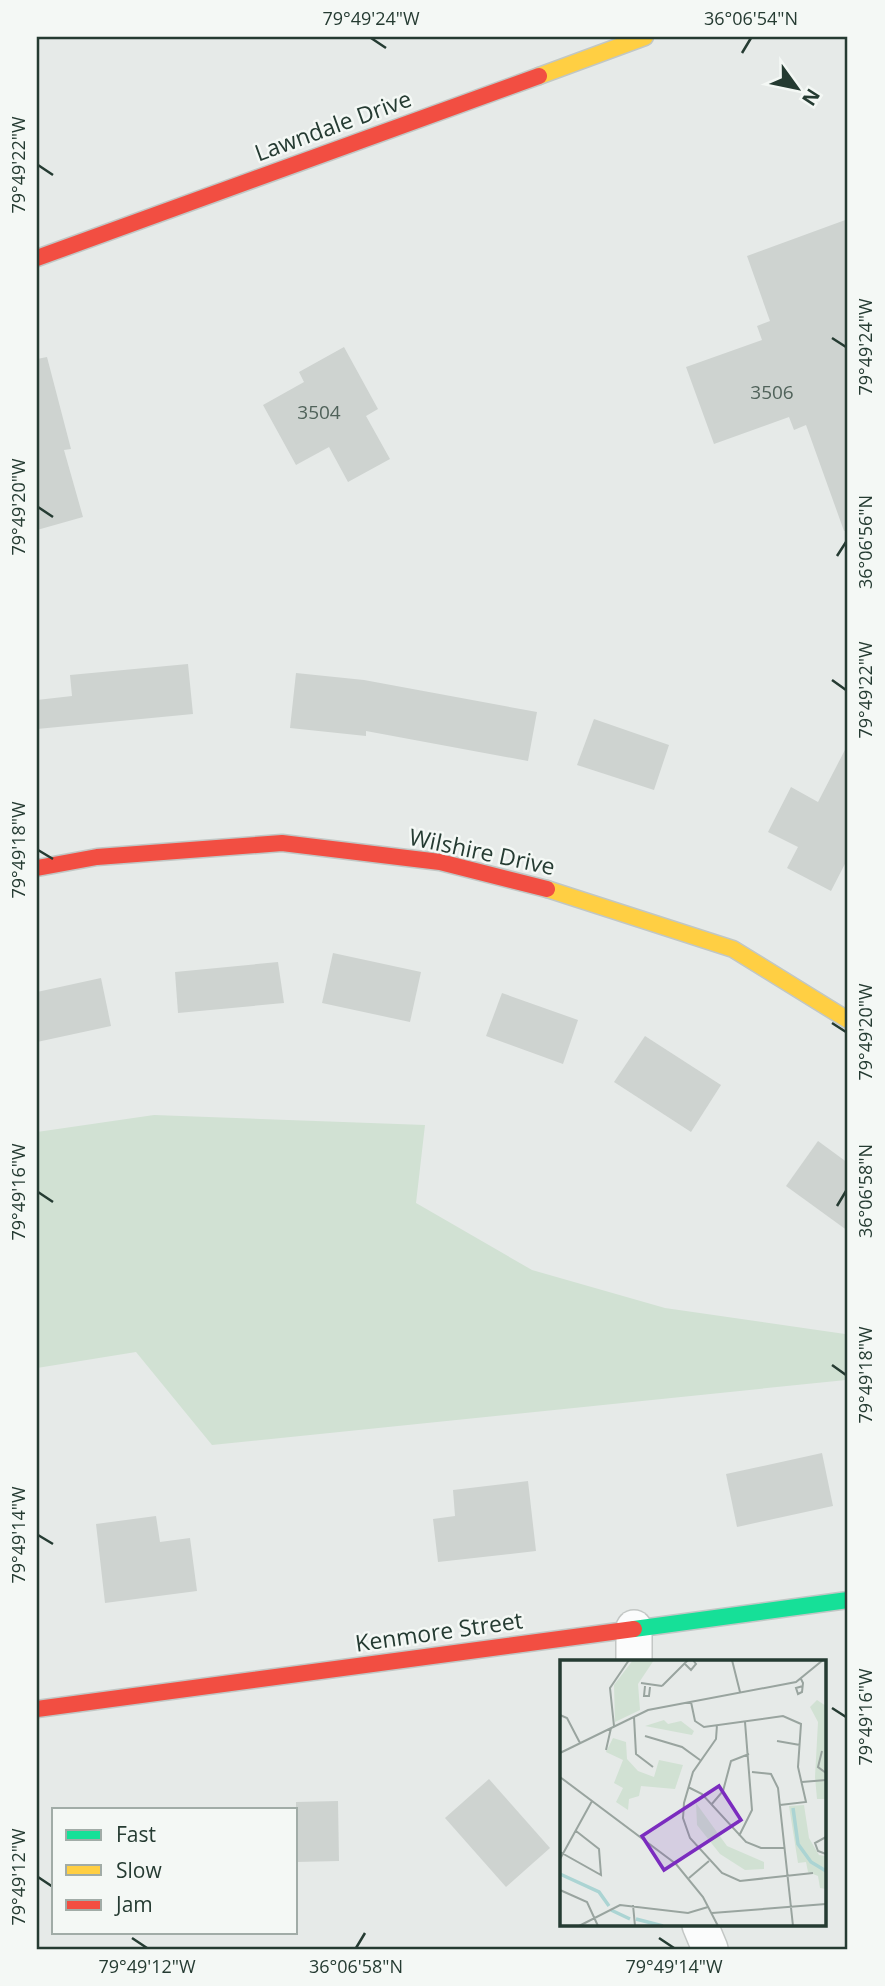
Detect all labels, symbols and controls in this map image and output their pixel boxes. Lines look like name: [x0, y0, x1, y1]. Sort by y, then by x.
text: 79°49'24"W: [322, 6, 420, 30]
text: 36°06'54"N: [704, 6, 798, 30]
north arrow: [762, 52, 832, 122]
street label: Lawndale Drive: [250, 82, 415, 168]
text: N: [796, 84, 826, 111]
text: 79°49'22"W: [6, 116, 30, 214]
text: 79°49'24"W: [853, 298, 877, 396]
house number: 3506: [750, 379, 794, 405]
house number: 3504: [297, 399, 341, 425]
text: 79°49'20"W: [6, 458, 30, 556]
text: 36°06'56"N: [853, 495, 877, 589]
text: 79°49'22"W: [853, 641, 877, 739]
text: 79°49'18"W: [6, 801, 30, 899]
street label: Wilshire Drive: [406, 820, 558, 882]
text: 79°49'20"W: [853, 983, 877, 1081]
text: 79°49'16"W: [6, 1143, 30, 1241]
text: 36°06'58"N: [853, 1144, 877, 1238]
text: 79°49'18"W: [853, 1326, 877, 1424]
text: 79°49'14"W: [6, 1486, 30, 1584]
street label: Kenmore Street: [353, 1603, 525, 1659]
inset map: [560, 1660, 826, 1926]
text: 79°49'16"W: [853, 1668, 877, 1766]
legend: [52, 1808, 298, 1934]
text: Fast: [116, 1820, 156, 1848]
text: 79°49'12"W: [6, 1828, 30, 1926]
text: Slow: [116, 1856, 162, 1884]
text: Jam: [114, 1890, 153, 1918]
text: 79°49'12"W: [98, 1954, 196, 1978]
text: 36°06'58"N: [309, 1954, 403, 1978]
text: 79°49'14"W: [625, 1954, 723, 1978]

